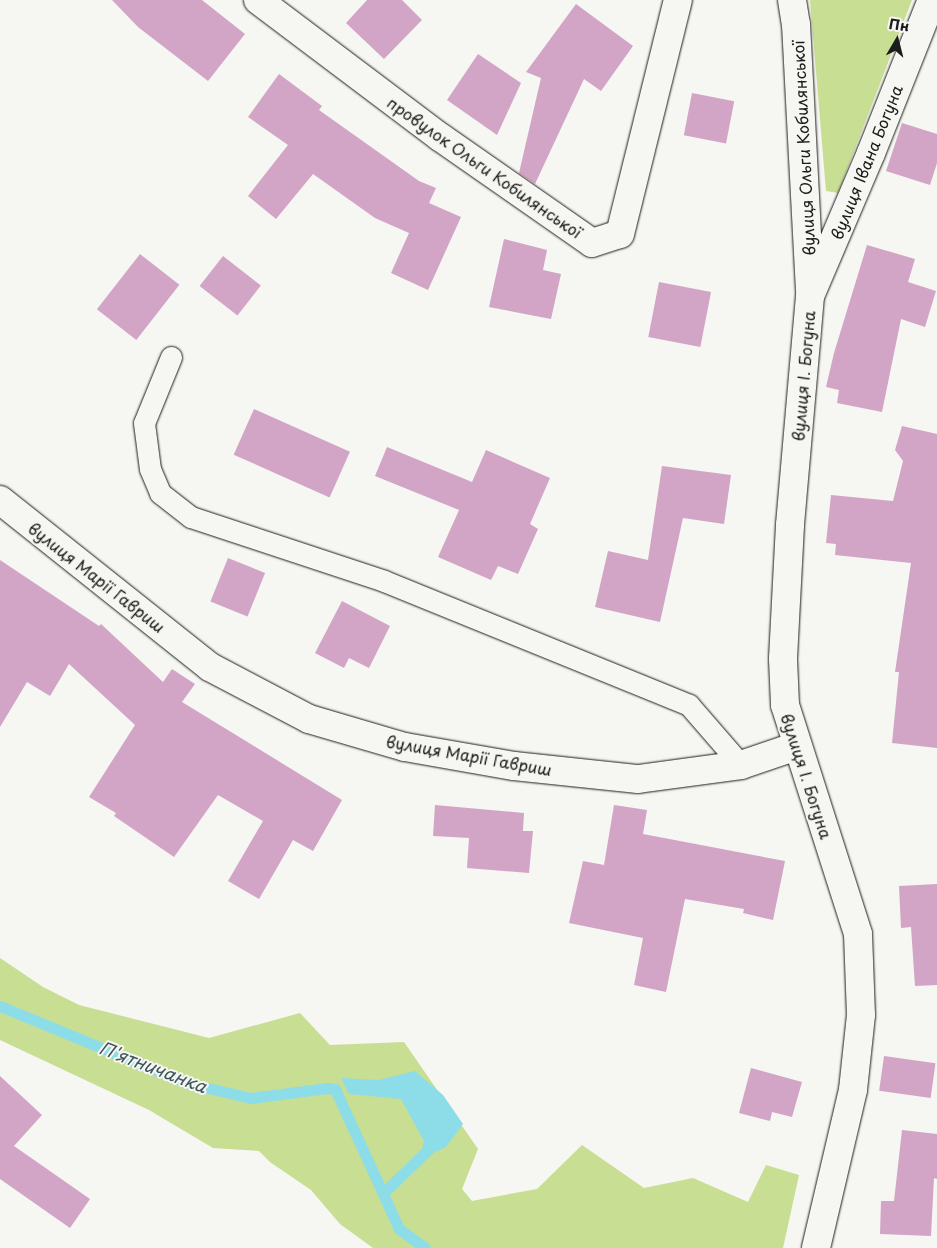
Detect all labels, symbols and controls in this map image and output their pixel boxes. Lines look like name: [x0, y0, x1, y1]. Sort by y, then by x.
text: Пн: [888, 13, 911, 36]
north arrow: [872, 15, 922, 65]
street label: вулиця Ольги Кобилянської: [788, 40, 818, 256]
street label: вулиця Івана Богуна: [826, 82, 906, 242]
street label: провулок Ольги Кобилянської: [384, 92, 586, 242]
street label: вулиця І. Богуна: [788, 310, 818, 442]
street label: вулиця Марії Гавриш: [25, 518, 169, 636]
street label: вулиця І. Богуна: [778, 711, 836, 841]
street label: вулиця Марії Гавриш: [384, 731, 554, 779]
water label: П'ятничанка: [96, 1037, 210, 1097]

